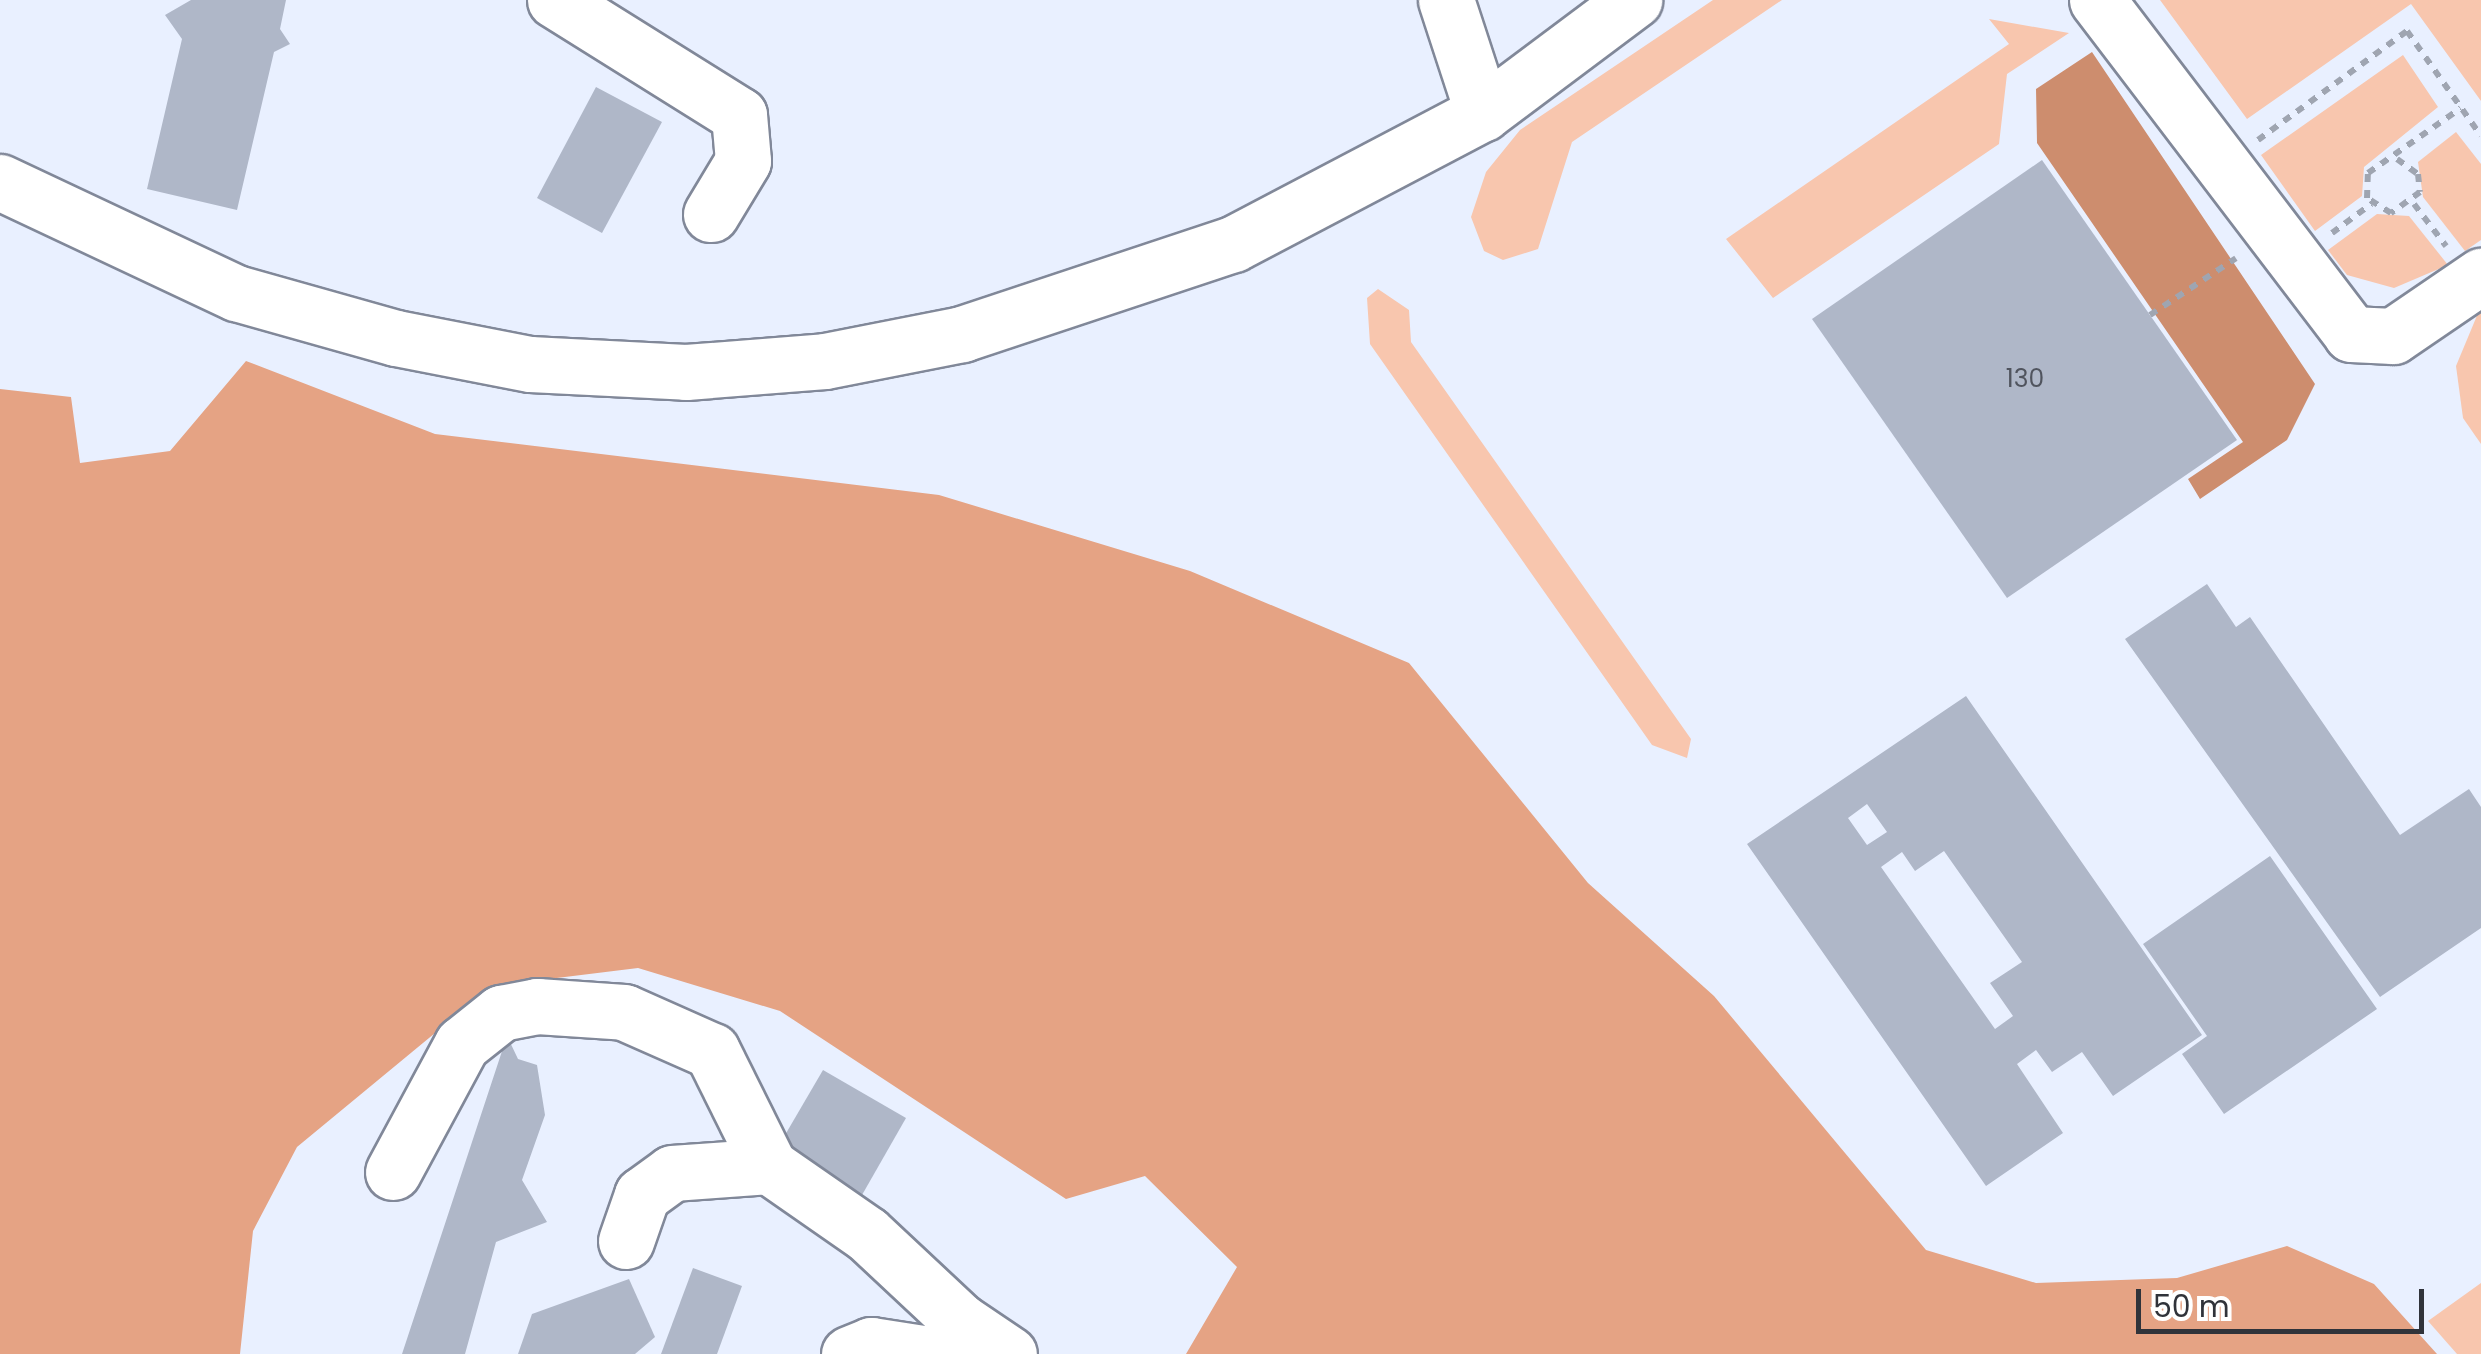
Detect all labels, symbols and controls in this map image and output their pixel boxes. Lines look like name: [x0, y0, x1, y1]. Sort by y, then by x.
house number: 130: [2006, 364, 2044, 394]
scale bar: [2141, 1269, 2428, 1331]
text: 50 m: [2153, 1285, 2230, 1328]

